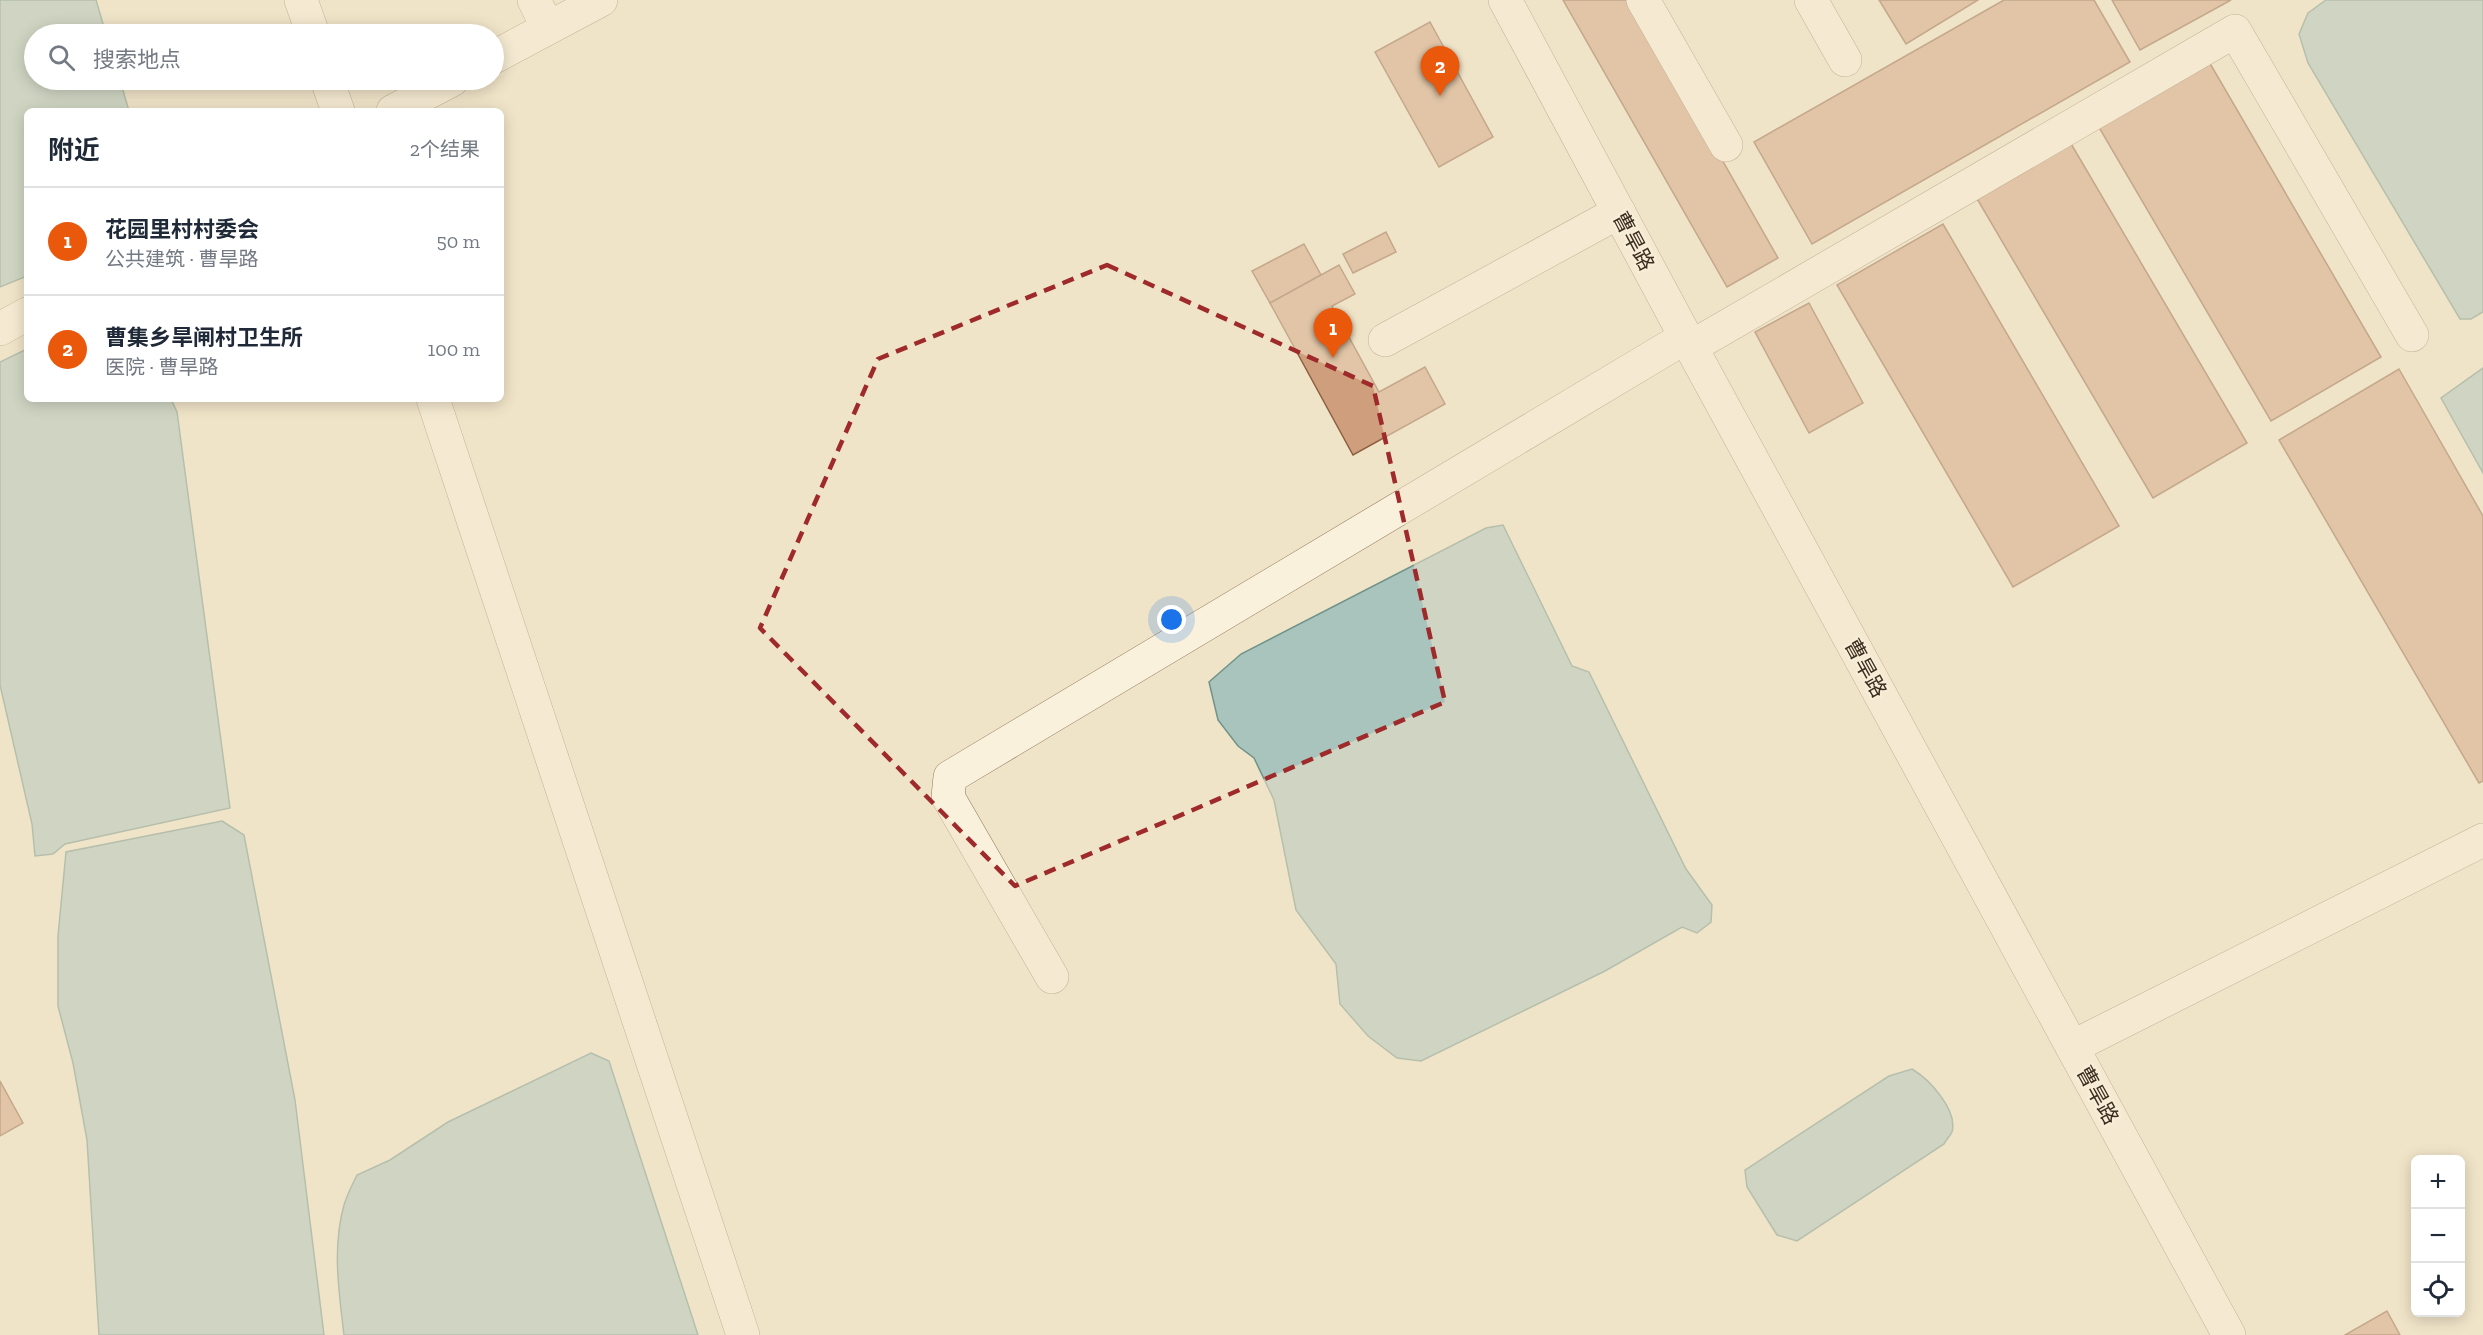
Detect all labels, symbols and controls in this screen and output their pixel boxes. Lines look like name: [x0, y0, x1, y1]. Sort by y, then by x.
search box: [24, 24, 504, 90]
icon: search: [45, 41, 78, 74]
text: 搜索地点: [93, 46, 181, 73]
pin: 2: [1420, 46, 1460, 96]
text: 附近: [48, 134, 100, 166]
text: 2个结果: [410, 137, 480, 161]
street label: 曹旱路: [1608, 207, 1660, 275]
text: 花园里村村委会: [105, 216, 259, 243]
text: 1: [63, 229, 72, 253]
text: 50 m: [436, 229, 480, 253]
text: 公共建筑 · 曹旱路: [105, 247, 258, 271]
pin: 1: [1314, 308, 1352, 358]
text: 曹集乡旱闸村卫生所: [105, 324, 303, 351]
text: 2: [62, 337, 73, 361]
text: 100 m: [427, 337, 480, 361]
text: 医院 · 曹旱路: [105, 355, 218, 379]
your location: [1157, 605, 1186, 634]
street label: 曹旱路: [1840, 634, 1892, 702]
street label: 曹旱路: [2072, 1061, 2124, 1129]
map controls: [2411, 1155, 2465, 1317]
button: +: [2411, 1155, 2465, 1209]
button: −: [2411, 1209, 2465, 1263]
button: locate: [2411, 1263, 2465, 1317]

